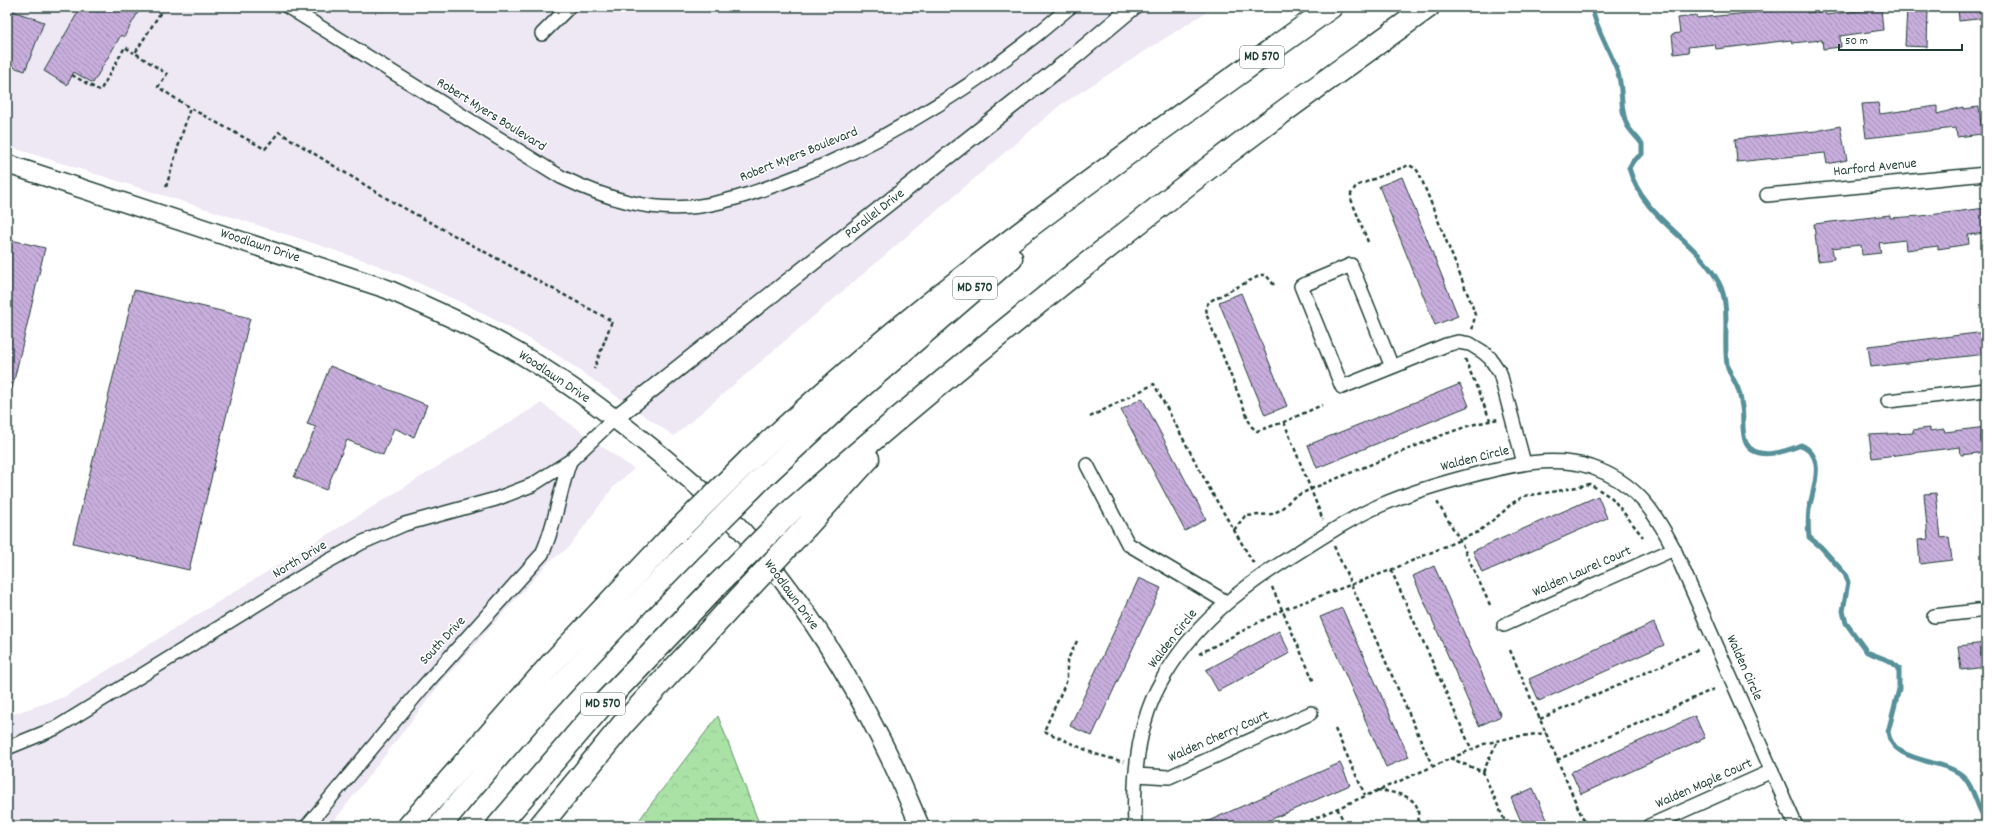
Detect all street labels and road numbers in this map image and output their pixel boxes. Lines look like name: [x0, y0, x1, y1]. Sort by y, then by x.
road number: MD 570: [1240, 46, 1284, 68]
street label: Robert Myers Boulevard: [432, 73, 550, 157]
street label: Robert Myers Boulevard: [737, 122, 861, 188]
street label: Harford Avenue: [1833, 154, 1917, 182]
street label: Parallel Drive: [841, 184, 909, 244]
street label: Woodlawn Drive: [218, 224, 302, 268]
road number: MD 570: [953, 277, 997, 299]
street label: Woodlawn Drive: [514, 346, 594, 408]
street label: Walden Circle: [1439, 441, 1511, 477]
street label: North Drive: [269, 536, 331, 584]
street label: Walden Laurel Court: [1529, 541, 1635, 603]
street label: Woodlawn Drive: [759, 556, 823, 634]
street label: Walden Circle: [1144, 605, 1202, 673]
street label: South Drive: [415, 612, 471, 670]
street label: Walden Circle: [1721, 632, 1767, 704]
road number: MD 570: [581, 693, 625, 715]
street label: Walden Cherry Court: [1165, 706, 1273, 768]
street label: Walden Maple Court: [1653, 754, 1755, 814]

